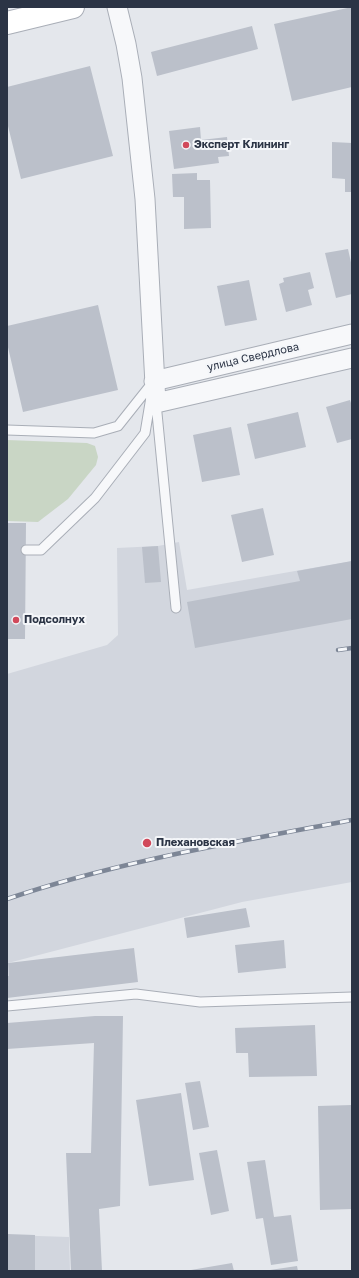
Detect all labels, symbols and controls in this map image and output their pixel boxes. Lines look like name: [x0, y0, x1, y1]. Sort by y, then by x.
place label: Эксперт Клининг: [194, 138, 289, 152]
marker: Эксперт Клининг: [181, 140, 191, 150]
street label: улица Свердлова: [206, 340, 300, 374]
place label: Подсолнух: [24, 613, 85, 627]
marker: Подсолнух: [11, 615, 21, 625]
place label: Плехановская: [156, 836, 235, 850]
marker: Плехановская: [141, 837, 153, 849]

